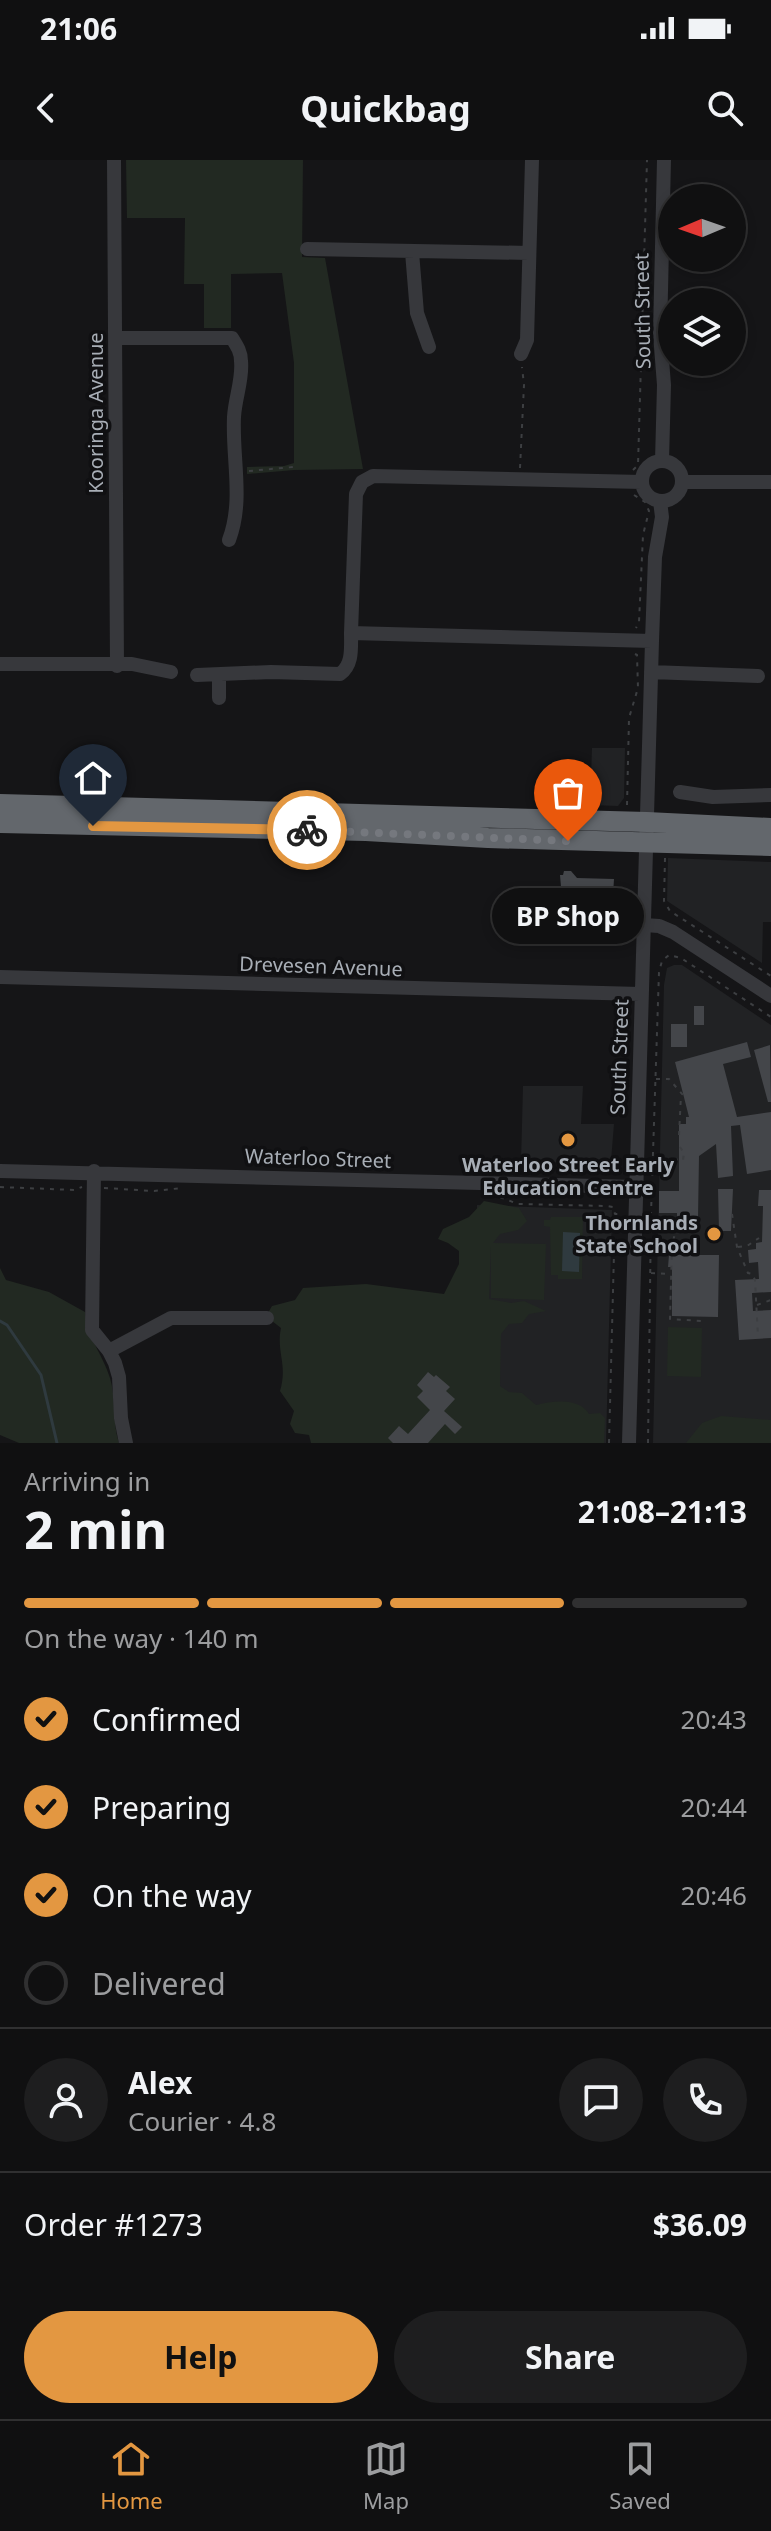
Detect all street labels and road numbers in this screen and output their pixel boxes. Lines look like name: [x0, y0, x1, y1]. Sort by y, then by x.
street label: South Street: [627, 253, 657, 369]
street label: Kooringa Avenue: [82, 332, 109, 494]
street label: Drevesen Avenue: [239, 950, 403, 982]
street label: South Street: [603, 999, 635, 1115]
street label: Waterloo Street: [244, 1142, 392, 1174]

